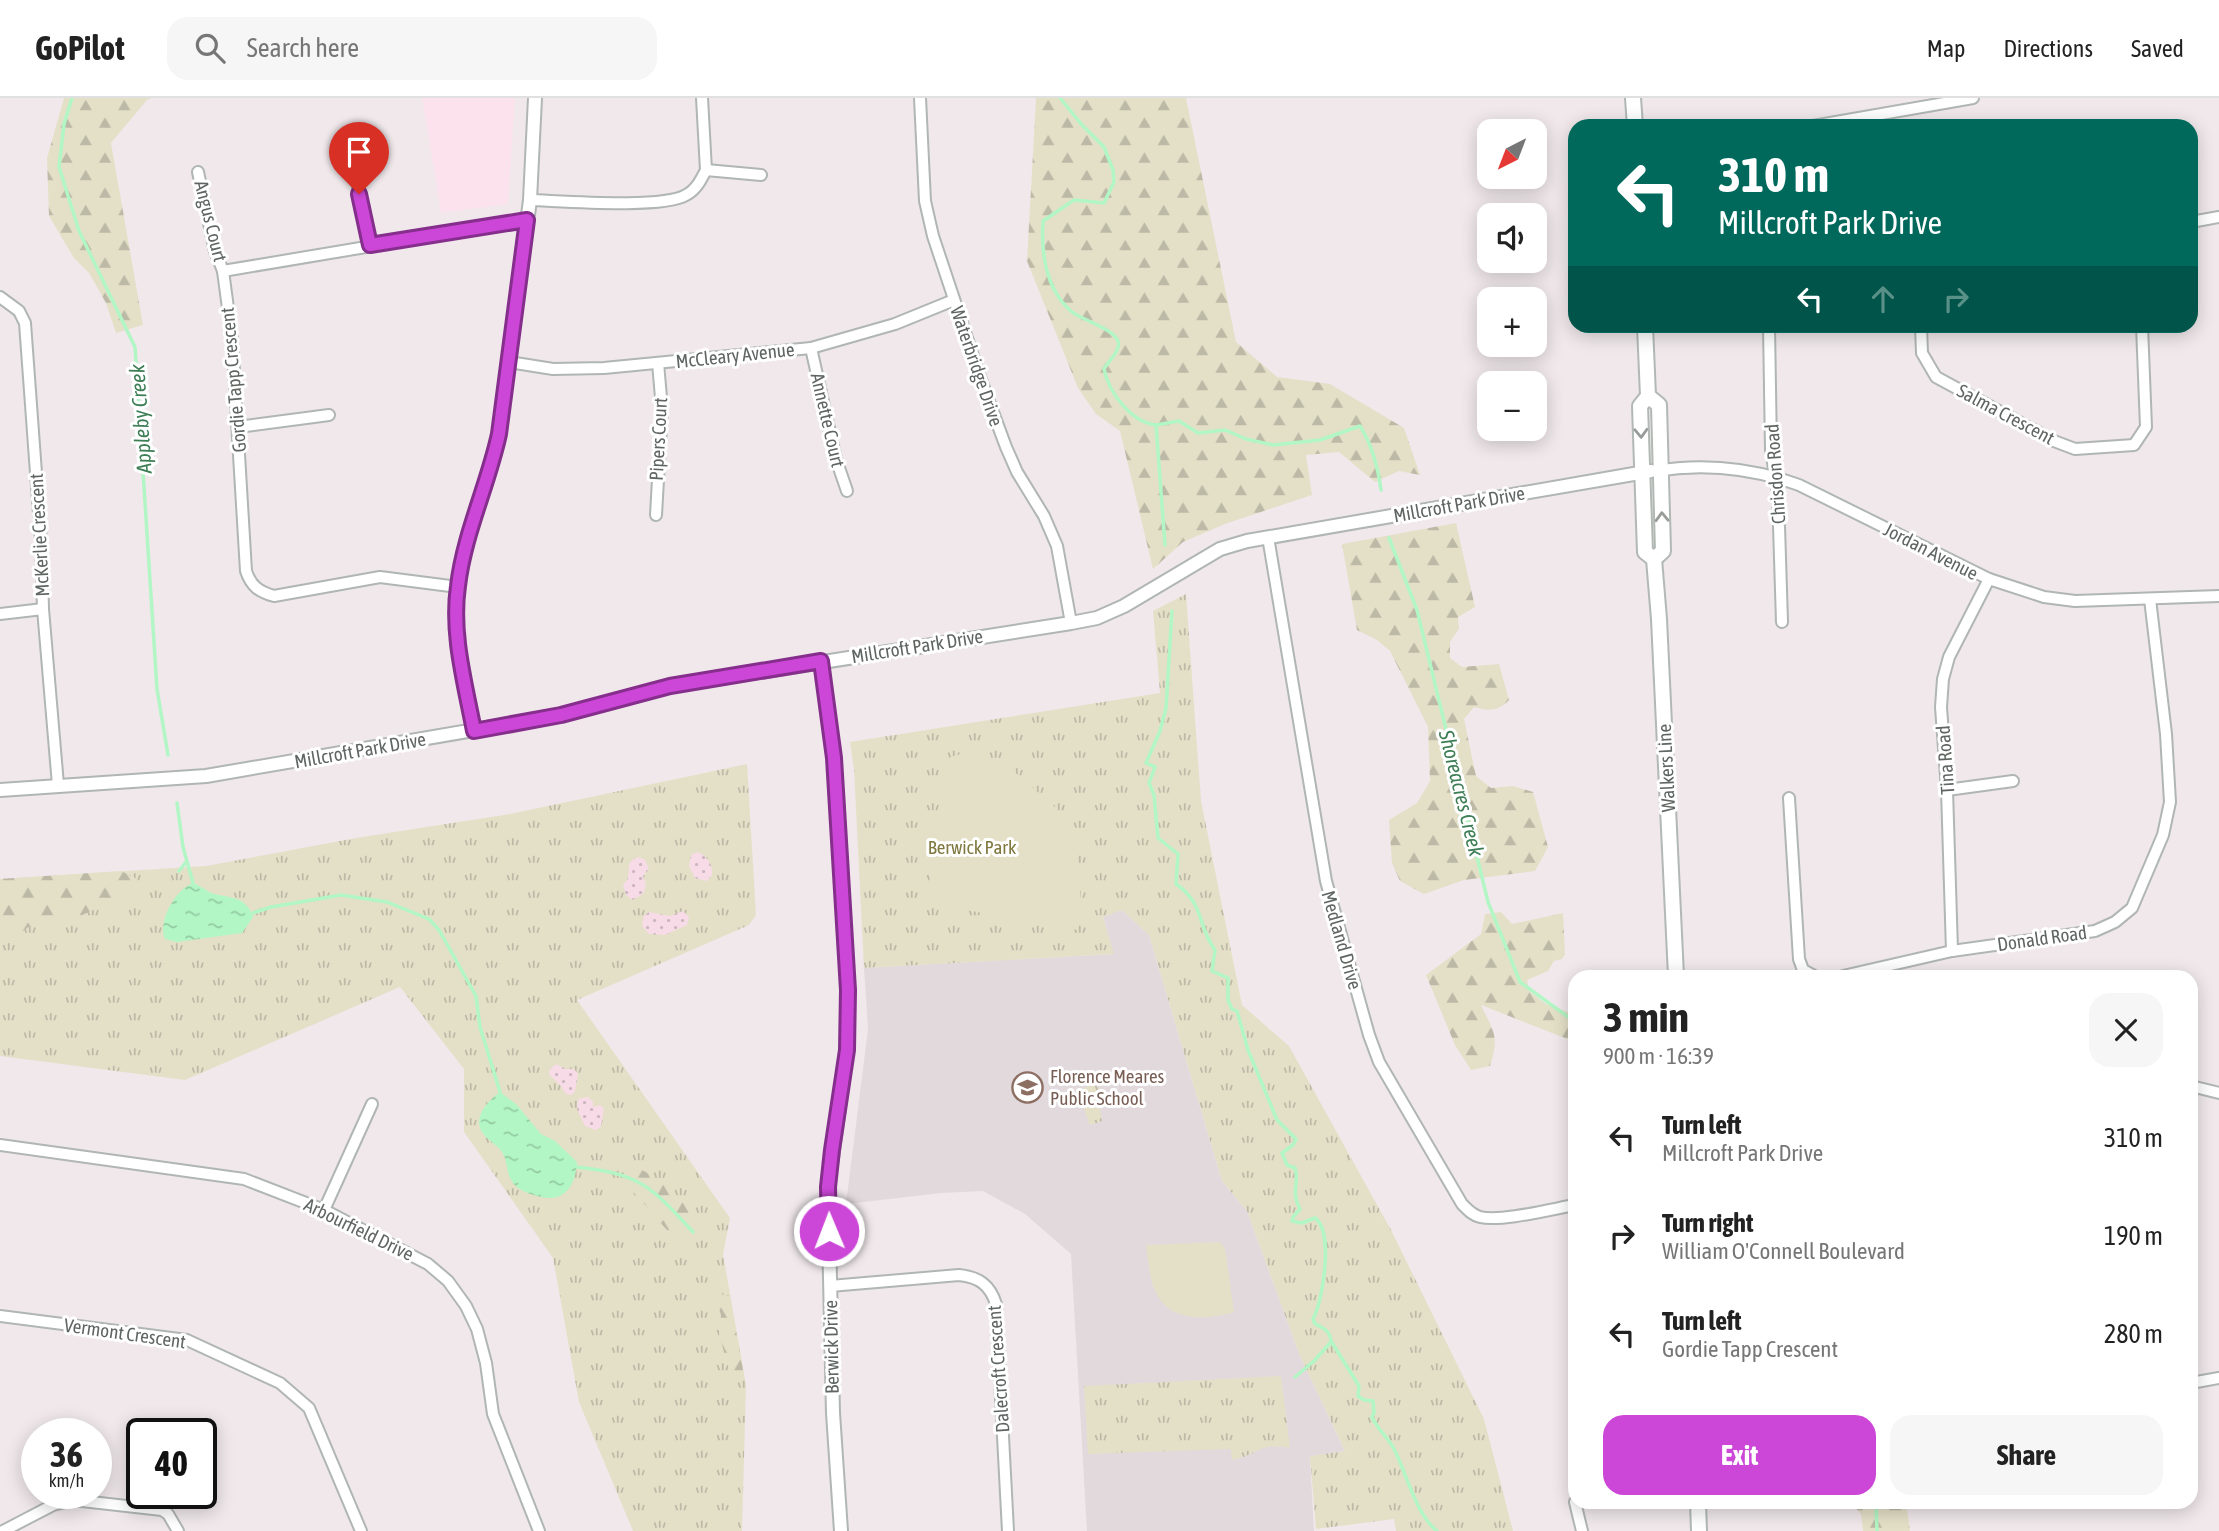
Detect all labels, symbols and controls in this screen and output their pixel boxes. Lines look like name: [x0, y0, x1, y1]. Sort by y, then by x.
search box: [167, 17, 657, 80]
text: GoPilot: [35, 29, 125, 67]
icon: search: [191, 29, 229, 67]
text: Search here: [247, 33, 359, 63]
text: Map: [1927, 35, 1965, 62]
text: Directions: [2003, 35, 2093, 62]
text: Saved: [2131, 35, 2184, 62]
north arrow: [1477, 119, 1547, 189]
map controls: [1477, 119, 1547, 441]
pin: [329, 122, 389, 194]
icon: arrive: [340, 133, 378, 171]
text: 310 m: [1718, 146, 1829, 202]
icon: left: [1603, 147, 1694, 238]
street label: Angus Court: [190, 178, 232, 264]
button: sound: [1477, 203, 1547, 273]
text: Millcroft Park Drive: [1718, 204, 1942, 241]
icon: left: [1791, 280, 1829, 318]
icon: ahead: [1864, 280, 1902, 318]
icon: right: [1937, 280, 1975, 318]
button: +: [1477, 287, 1547, 357]
street label: Waterbridge Drive: [946, 303, 1008, 429]
street label: Gordie Tapp Crescent: [216, 307, 250, 453]
street label: McCleary Avenue: [675, 338, 795, 372]
water label: Appleby Creek: [124, 363, 156, 475]
street label: Annette Court: [806, 371, 850, 469]
button: −: [1477, 371, 1547, 441]
street label: Salma Crescent: [1954, 379, 2058, 449]
street label: Pipers Court: [645, 397, 671, 481]
street label: Chrisdon Road: [1761, 423, 1789, 525]
one-way arrow: [1633, 428, 1648, 439]
street label: McKerlie Crescent: [25, 473, 53, 597]
street label: Millcroft Park Drive: [1392, 482, 1526, 526]
one-way arrow: [1654, 511, 1669, 522]
street label: Jordan Avenue: [1880, 518, 1982, 584]
street label: Millcroft Park Drive: [850, 625, 984, 667]
street label: Walkers Line: [1653, 723, 1679, 813]
street label: Tina Road: [1932, 725, 1958, 795]
water label: Shoreacres Creek: [1434, 726, 1489, 859]
street label: Millcroft Park Drive: [293, 728, 427, 772]
park label: Berwick Park: [928, 836, 1017, 858]
street label: Medland Drive: [1317, 888, 1367, 992]
street label: Donald Road: [1996, 921, 2088, 955]
text: 3 min: [1603, 993, 1689, 1041]
button: close: [2089, 993, 2163, 1067]
text: 900 m · 16:39: [1603, 1043, 1714, 1069]
place label: Florence Meares Public School: [1050, 1065, 1165, 1109]
school or university icon: Florence Meares Public School: [1010, 1070, 1044, 1104]
text: Turn left: [1662, 1110, 1742, 1140]
icon: left: [1603, 1119, 1641, 1157]
text: 310 m: [2104, 1123, 2163, 1153]
text: Millcroft Park Drive: [1662, 1140, 1823, 1166]
street label: Arbourfield Drive: [301, 1193, 417, 1265]
position arrow: [792, 1194, 866, 1268]
text: Turn right: [1662, 1208, 1753, 1238]
icon: right: [1603, 1217, 1641, 1255]
text: 190 m: [2104, 1221, 2163, 1251]
text: William O'Connell Boulevard: [1662, 1238, 1905, 1264]
street label: Berwick Drive: [819, 1300, 843, 1394]
street label: Dalecroft Crescent: [983, 1305, 1013, 1433]
text: Turn left: [1662, 1306, 1742, 1336]
street label: Vermont Crescent: [63, 1314, 187, 1352]
icon: left: [1603, 1315, 1641, 1353]
text: 280 m: [2104, 1319, 2163, 1349]
text: Gordie Tapp Crescent: [1662, 1336, 1838, 1362]
button: Exit: [1603, 1415, 1876, 1495]
button: Share: [1890, 1415, 2163, 1495]
speed limit sign: 40: [126, 1418, 217, 1509]
text: 36: [50, 1434, 83, 1474]
text: km/h: [49, 1470, 84, 1491]

